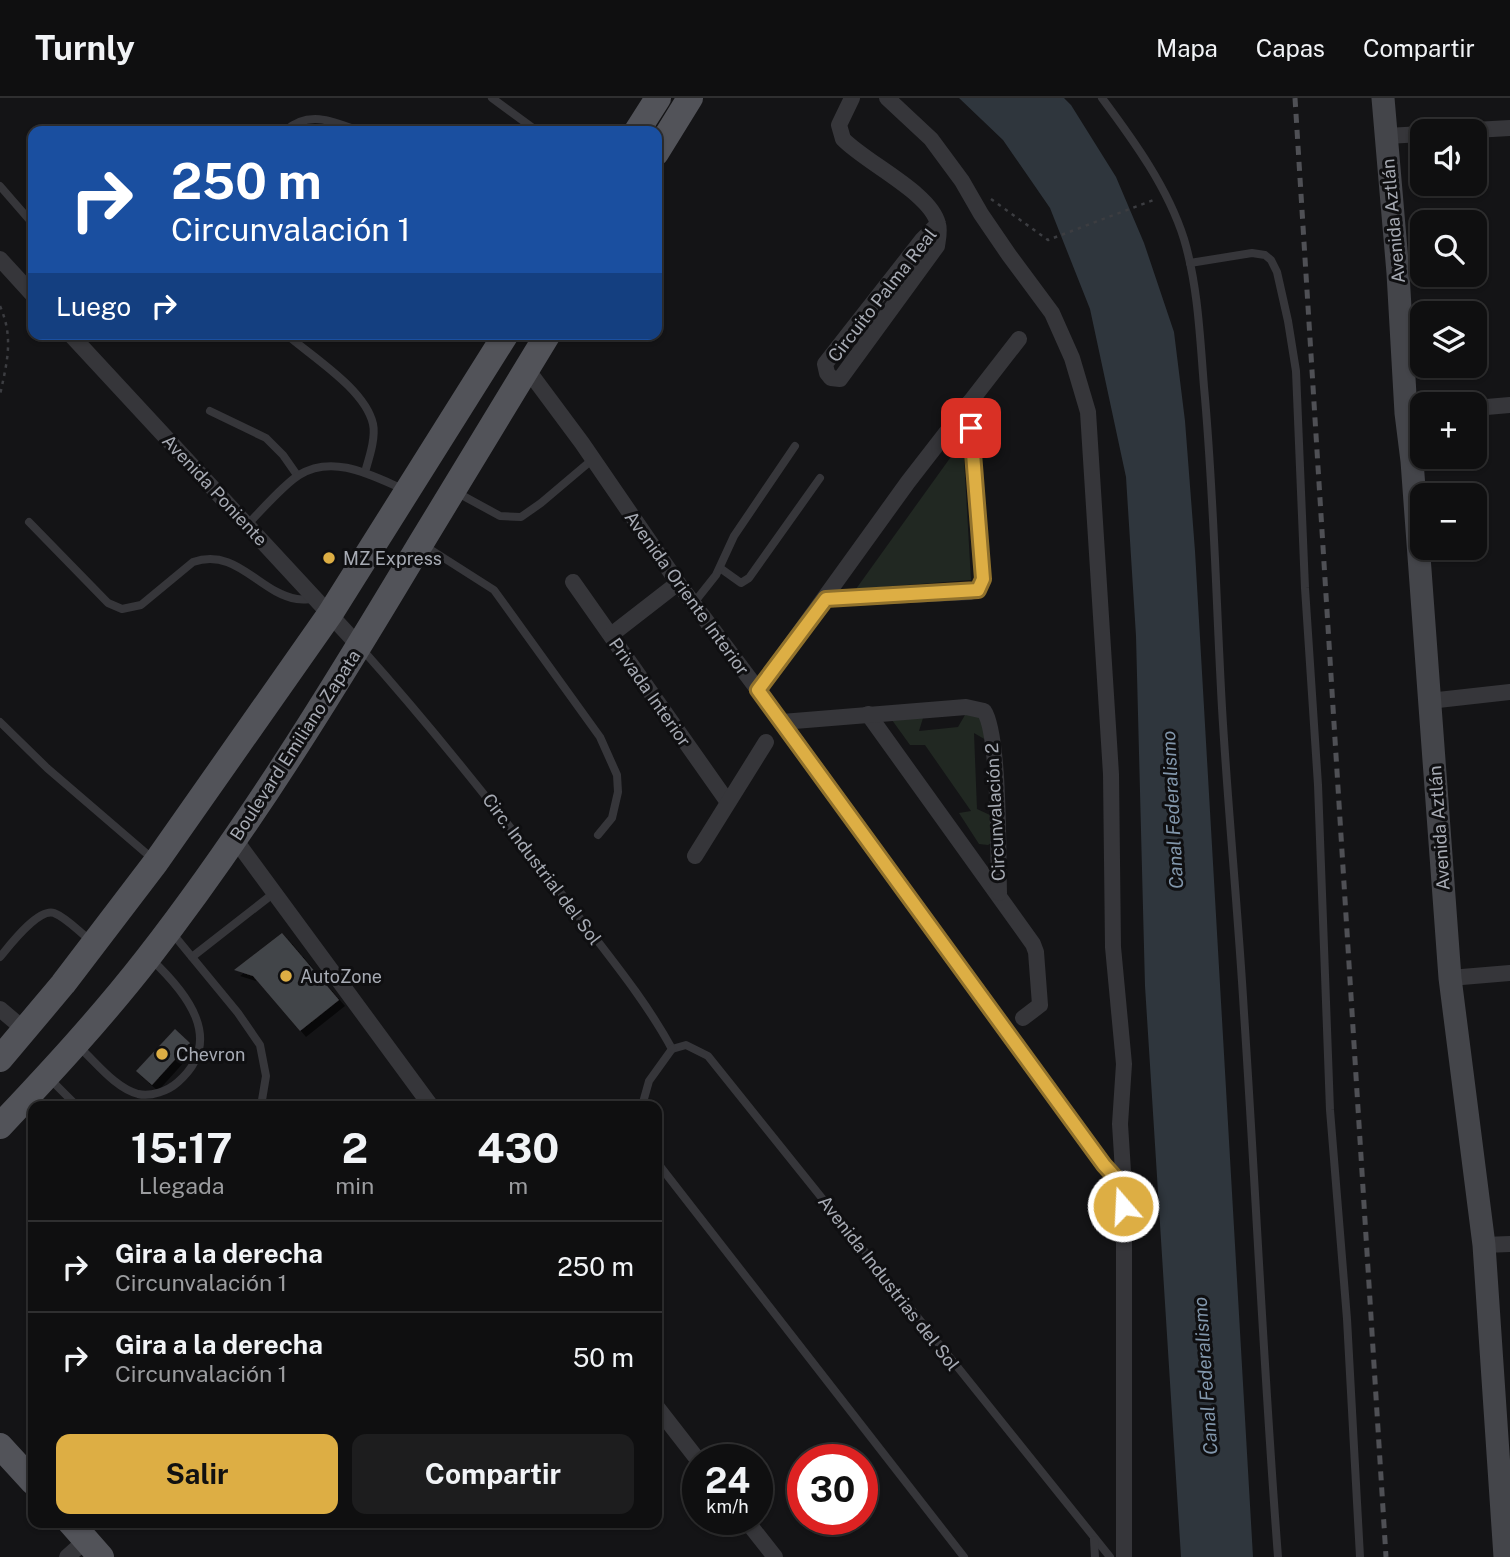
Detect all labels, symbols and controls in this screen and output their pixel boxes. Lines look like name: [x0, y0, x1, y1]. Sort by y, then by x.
text: Turnly: [35, 29, 135, 67]
text: Mapa: [1156, 34, 1218, 62]
text: Capas: [1256, 34, 1325, 62]
text: Compartir: [1363, 34, 1475, 62]
map controls: [1410, 119, 1487, 560]
button: sound: [1410, 119, 1487, 196]
text: 250 m: [171, 152, 322, 210]
icon: right: [56, 154, 147, 245]
street label: Avenida Aztlán: [1377, 158, 1409, 284]
button: search: [1410, 210, 1487, 287]
text: Circunvalación 1: [171, 211, 411, 248]
street label: Circuito Palma Real: [823, 224, 941, 366]
icon: right: [145, 287, 183, 325]
text: Luego: [56, 291, 131, 322]
button: layers: [1410, 301, 1487, 378]
button: +: [1410, 392, 1487, 469]
pin: [941, 398, 1001, 458]
icon: arrive: [952, 409, 990, 447]
street label: Avenida Poniente: [158, 430, 272, 550]
button: −: [1410, 483, 1487, 560]
street label: Avenida Oriente Interior: [620, 507, 754, 679]
place label: MZ Express: [343, 548, 442, 569]
marker: MZ Express: [321, 550, 337, 566]
street label: Privada Interior: [605, 634, 695, 750]
street label: Boulevard Emiliano Zapata: [225, 646, 365, 844]
water label: Canal Federalismo: [1157, 730, 1187, 890]
street label: Circunvalación 2: [981, 742, 1009, 882]
street label: Avenida Aztlán: [1424, 765, 1454, 891]
street label: Circ. Industrial del Sol: [478, 789, 606, 949]
place label: AutoZone: [300, 966, 382, 987]
marker: AutoZone: [278, 968, 294, 984]
place label: Chevron: [176, 1044, 245, 1065]
marker: Chevron: [154, 1046, 170, 1062]
text: 15:17: [131, 1123, 233, 1172]
text: 2: [341, 1123, 368, 1172]
text: 430: [477, 1123, 559, 1172]
position arrow: [1086, 1169, 1160, 1243]
text: Llegada: [139, 1172, 225, 1199]
text: min: [335, 1172, 374, 1199]
text: m: [508, 1172, 528, 1199]
street label: Avenida Industrias del Sol: [814, 1191, 964, 1375]
text: Gira a la derecha: [115, 1238, 323, 1269]
icon: right: [56, 1248, 94, 1286]
text: 250 m: [557, 1251, 634, 1282]
text: Circunvalación 1: [115, 1269, 287, 1296]
water label: Canal Federalismo: [1189, 1296, 1221, 1456]
text: Gira a la derecha: [115, 1329, 323, 1360]
icon: right: [56, 1339, 94, 1377]
text: 50 m: [573, 1342, 634, 1373]
text: Circunvalación 1: [115, 1360, 287, 1387]
button: Salir: [56, 1434, 338, 1514]
button: Compartir: [352, 1434, 634, 1514]
speed limit sign: 30: [787, 1444, 878, 1535]
text: 24: [705, 1460, 750, 1501]
text: km/h: [706, 1496, 749, 1517]

